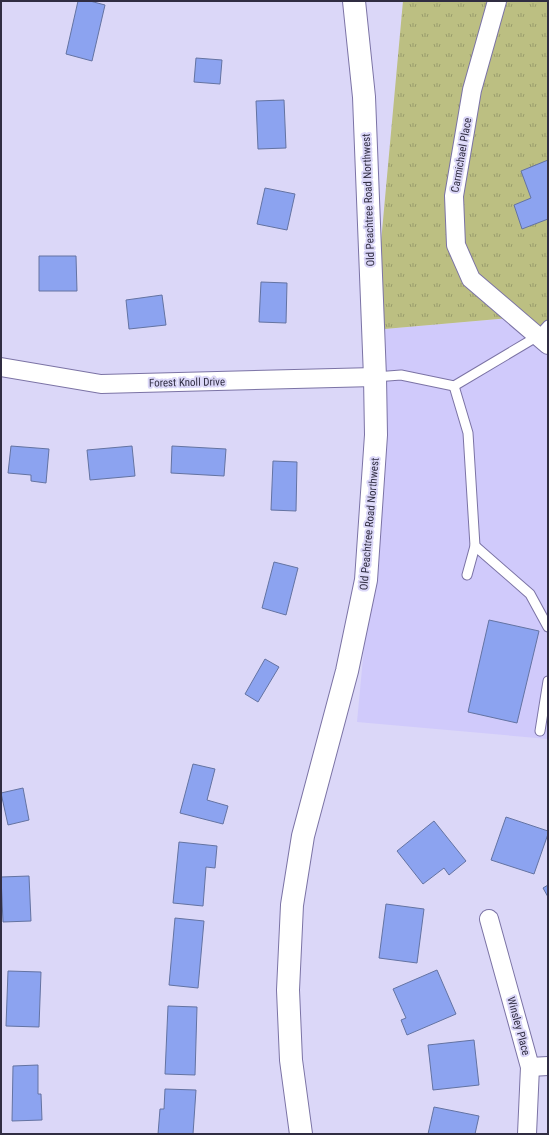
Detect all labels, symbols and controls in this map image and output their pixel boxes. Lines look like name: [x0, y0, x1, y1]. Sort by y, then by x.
street label: Carmichael Place: [449, 117, 474, 193]
street label: Old Peachtree Road Northwest: [360, 133, 377, 267]
street label: Forest Knoll Drive: [149, 375, 225, 390]
street label: Old Peachtree Road Northwest: [357, 457, 382, 591]
street label: Winsley Place: [504, 995, 533, 1057]

